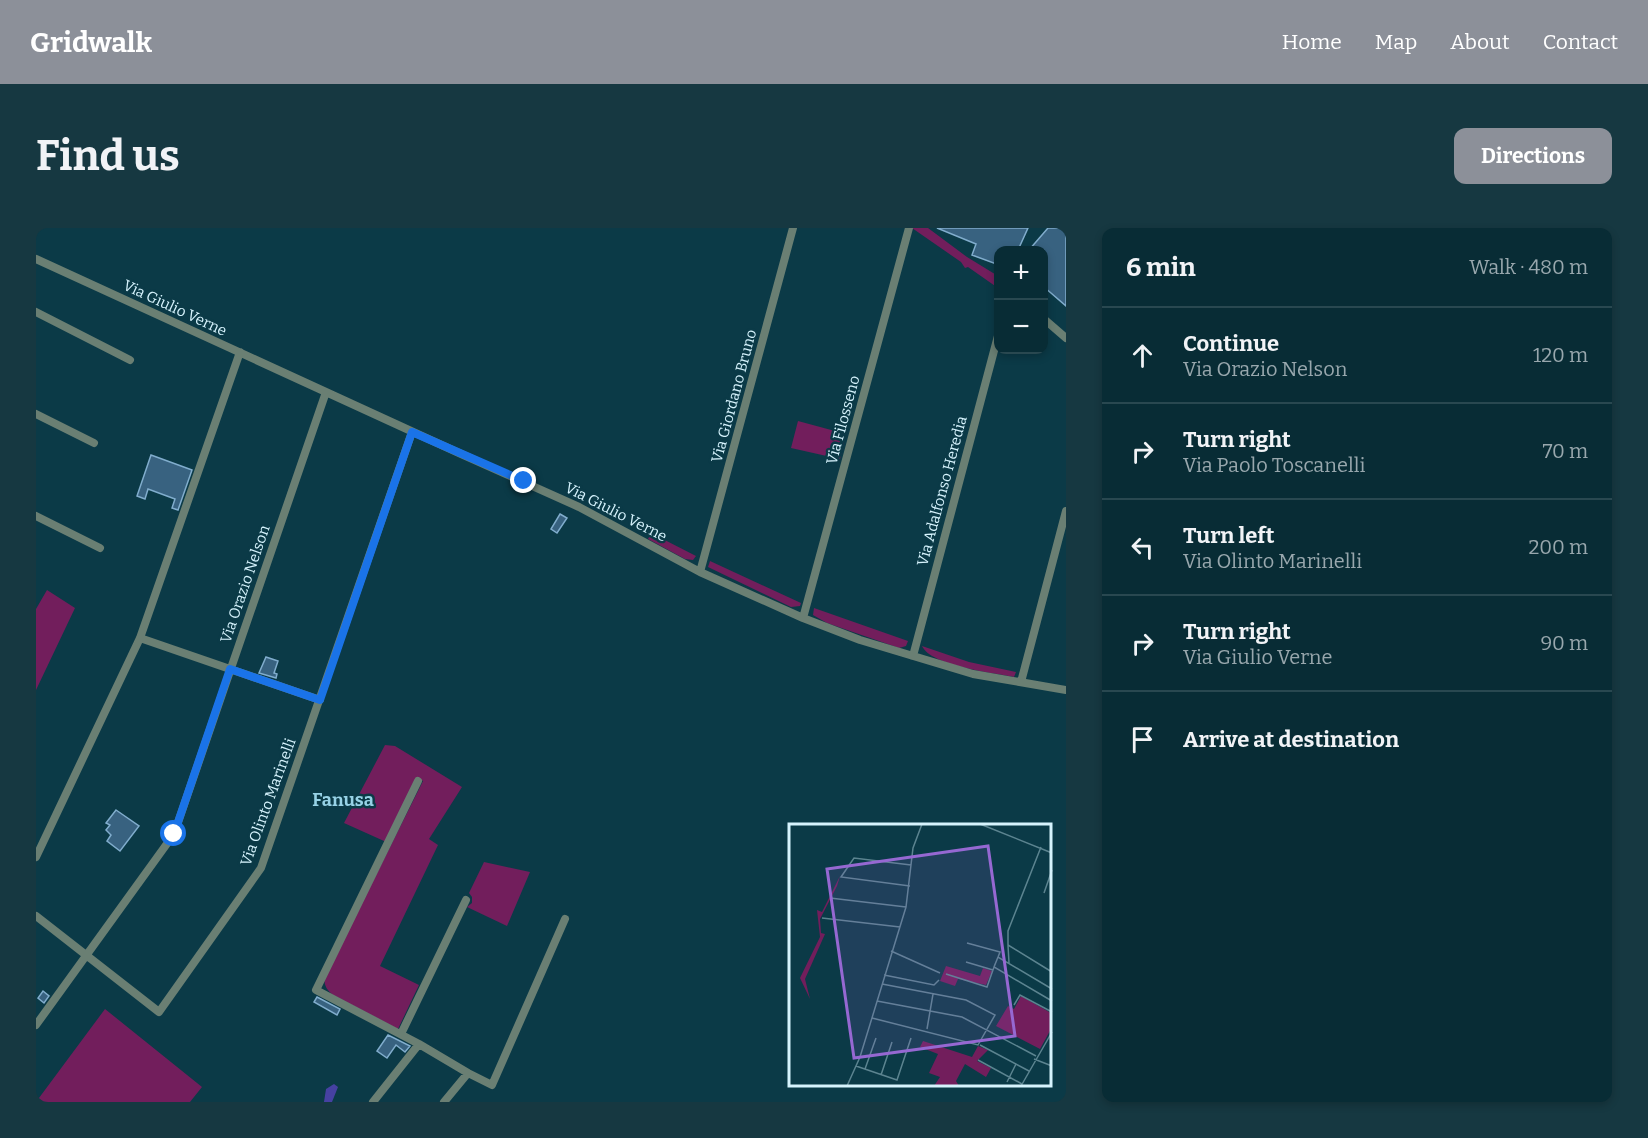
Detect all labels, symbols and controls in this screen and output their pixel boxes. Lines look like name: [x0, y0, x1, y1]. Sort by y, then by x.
text: Gridwalk: [30, 26, 152, 59]
text: Home: [1282, 29, 1342, 55]
text: Map: [1375, 29, 1417, 55]
text: About: [1450, 29, 1510, 55]
text: Contact: [1543, 29, 1618, 55]
button: Directions: [1454, 128, 1612, 184]
text: Find us: [36, 131, 180, 181]
map controls: [994, 246, 1048, 354]
button: +: [994, 246, 1048, 300]
text: 6 min: [1126, 252, 1196, 283]
text: Walk · 480 m: [1469, 255, 1588, 279]
street label: Via Giulio Verne: [120, 276, 230, 340]
button: −: [994, 300, 1048, 354]
street label: Via Giordano Bruno: [708, 327, 760, 465]
text: Continue: [1183, 330, 1279, 357]
icon: ahead: [1126, 339, 1159, 372]
text: 120 m: [1533, 343, 1588, 367]
text: Via Orazio Nelson: [1183, 357, 1347, 381]
street label: Via Filosseno: [822, 373, 864, 467]
street label: Via Adalfonso Heredia: [913, 414, 971, 568]
text: Turn right: [1183, 426, 1291, 453]
icon: right: [1126, 435, 1159, 468]
text: 70 m: [1542, 439, 1588, 463]
text: Via Paolo Toscanelli: [1183, 453, 1365, 477]
route end: [510, 467, 536, 493]
street label: Via Giulio Verne: [562, 479, 670, 545]
street label: Via Orazio Nelson: [216, 522, 274, 645]
text: Turn left: [1183, 522, 1275, 549]
icon: left: [1126, 531, 1159, 564]
text: 200 m: [1528, 535, 1588, 559]
text: Via Olinto Marinelli: [1183, 549, 1362, 573]
text: Turn right: [1183, 618, 1291, 645]
icon: right: [1126, 627, 1159, 660]
text: 90 m: [1540, 631, 1588, 655]
text: Via Giulio Verne: [1183, 645, 1332, 669]
icon: arrive: [1126, 723, 1159, 756]
text: Arrive at destination: [1183, 726, 1399, 753]
street label: Via Olinto Marinelli: [237, 735, 300, 868]
district label: Fanusa: [312, 789, 374, 811]
route start: [160, 820, 186, 846]
inset map: [789, 824, 1051, 1087]

